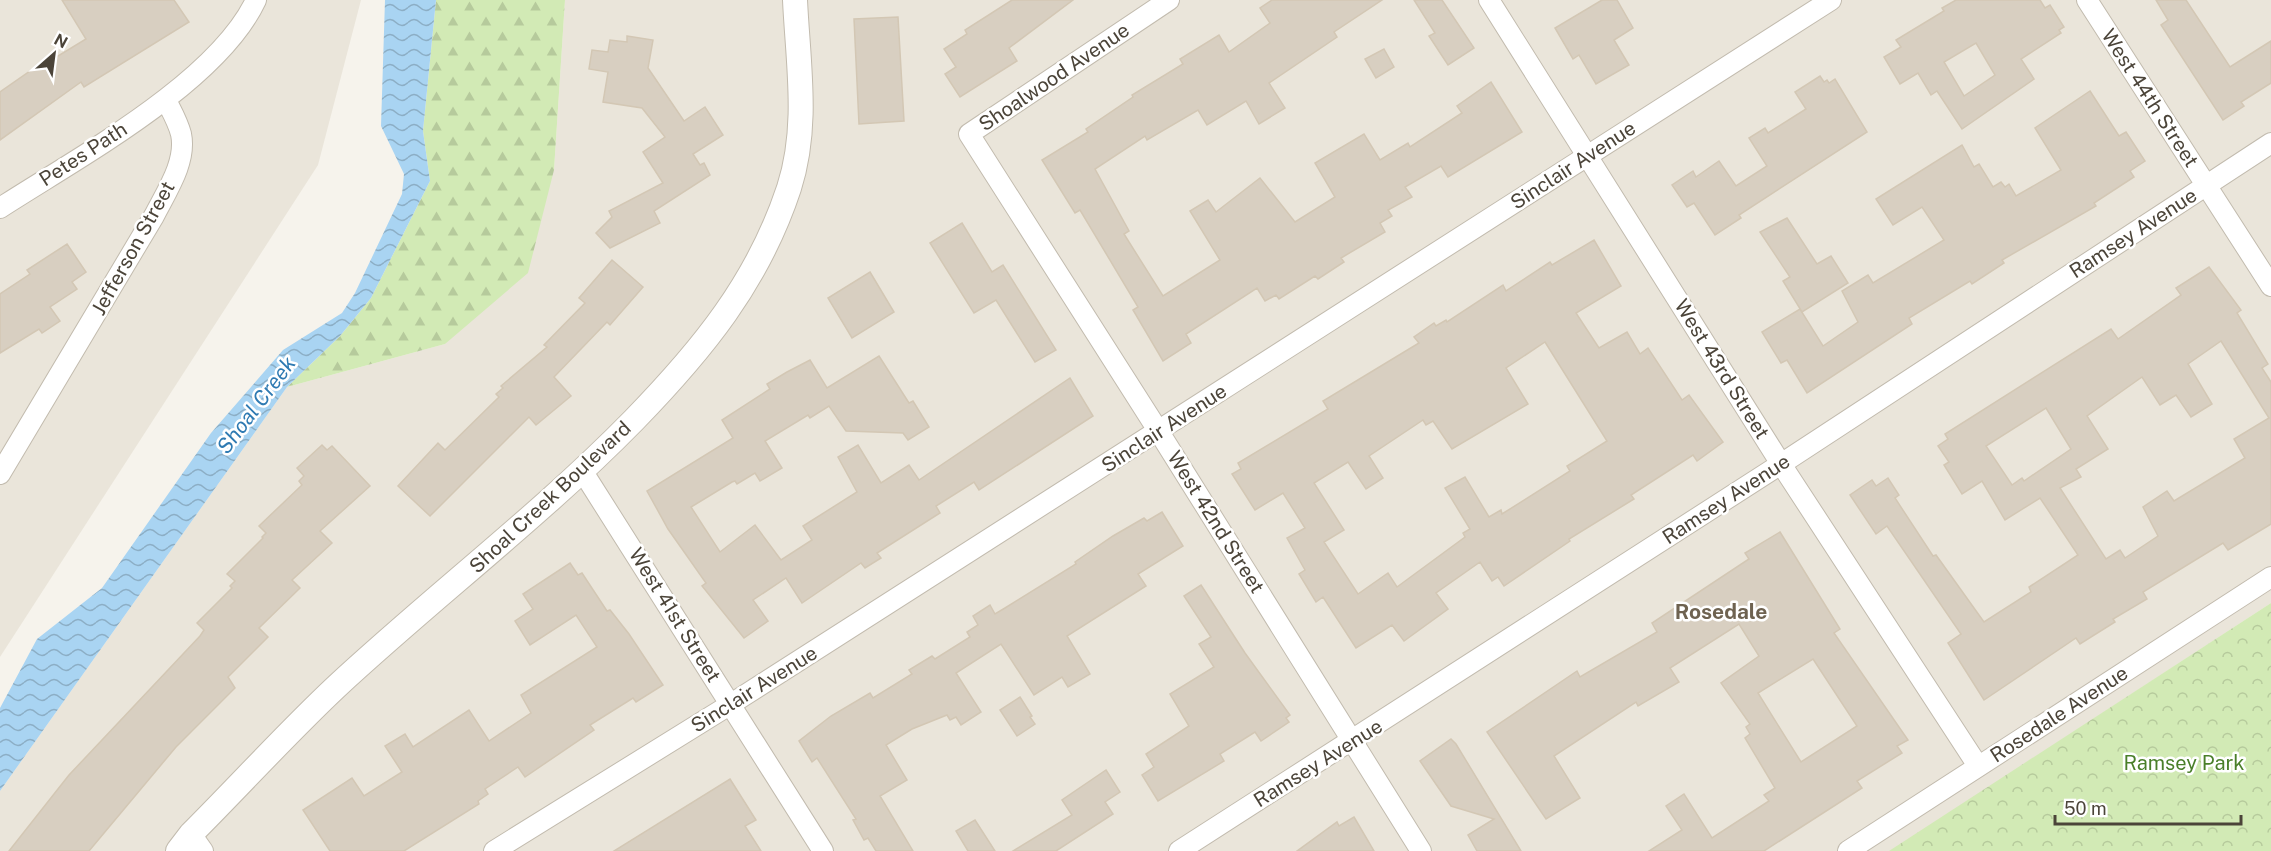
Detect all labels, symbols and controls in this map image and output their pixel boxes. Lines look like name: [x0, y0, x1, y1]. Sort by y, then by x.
street label: Shoalwood Avenue: [974, 18, 1134, 136]
north arrow: [24, 24, 84, 84]
street label: West 44th Street: [2096, 24, 2204, 172]
text: N: [51, 30, 71, 53]
street label: Sinclair Avenue: [1506, 116, 1640, 214]
street label: Petes Path: [35, 117, 131, 191]
street label: Jefferson Street: [86, 177, 180, 319]
street label: Ramsey Avenue: [2065, 183, 2201, 283]
street label: West 43rd Street: [1669, 295, 1775, 443]
water label: Shoal Creek: [211, 351, 301, 459]
street label: Sinclair Avenue: [1097, 379, 1231, 477]
street label: Shoal Creek Boulevard: [464, 416, 636, 578]
street label: West 42nd Street: [1163, 446, 1269, 598]
street label: Ramsey Avenue: [1658, 449, 1794, 549]
street label: West 41st Street: [624, 544, 726, 686]
district label: Rosedale: [1675, 599, 1767, 624]
street label: Sinclair Avenue: [686, 641, 822, 737]
street label: Rosedale Avenue: [1986, 661, 2132, 767]
street label: Ramsey Avenue: [1249, 714, 1387, 812]
park label: Ramsey Park: [2123, 751, 2245, 775]
scale bar: [2055, 788, 2241, 826]
text: 50 m: [2064, 798, 2107, 819]

